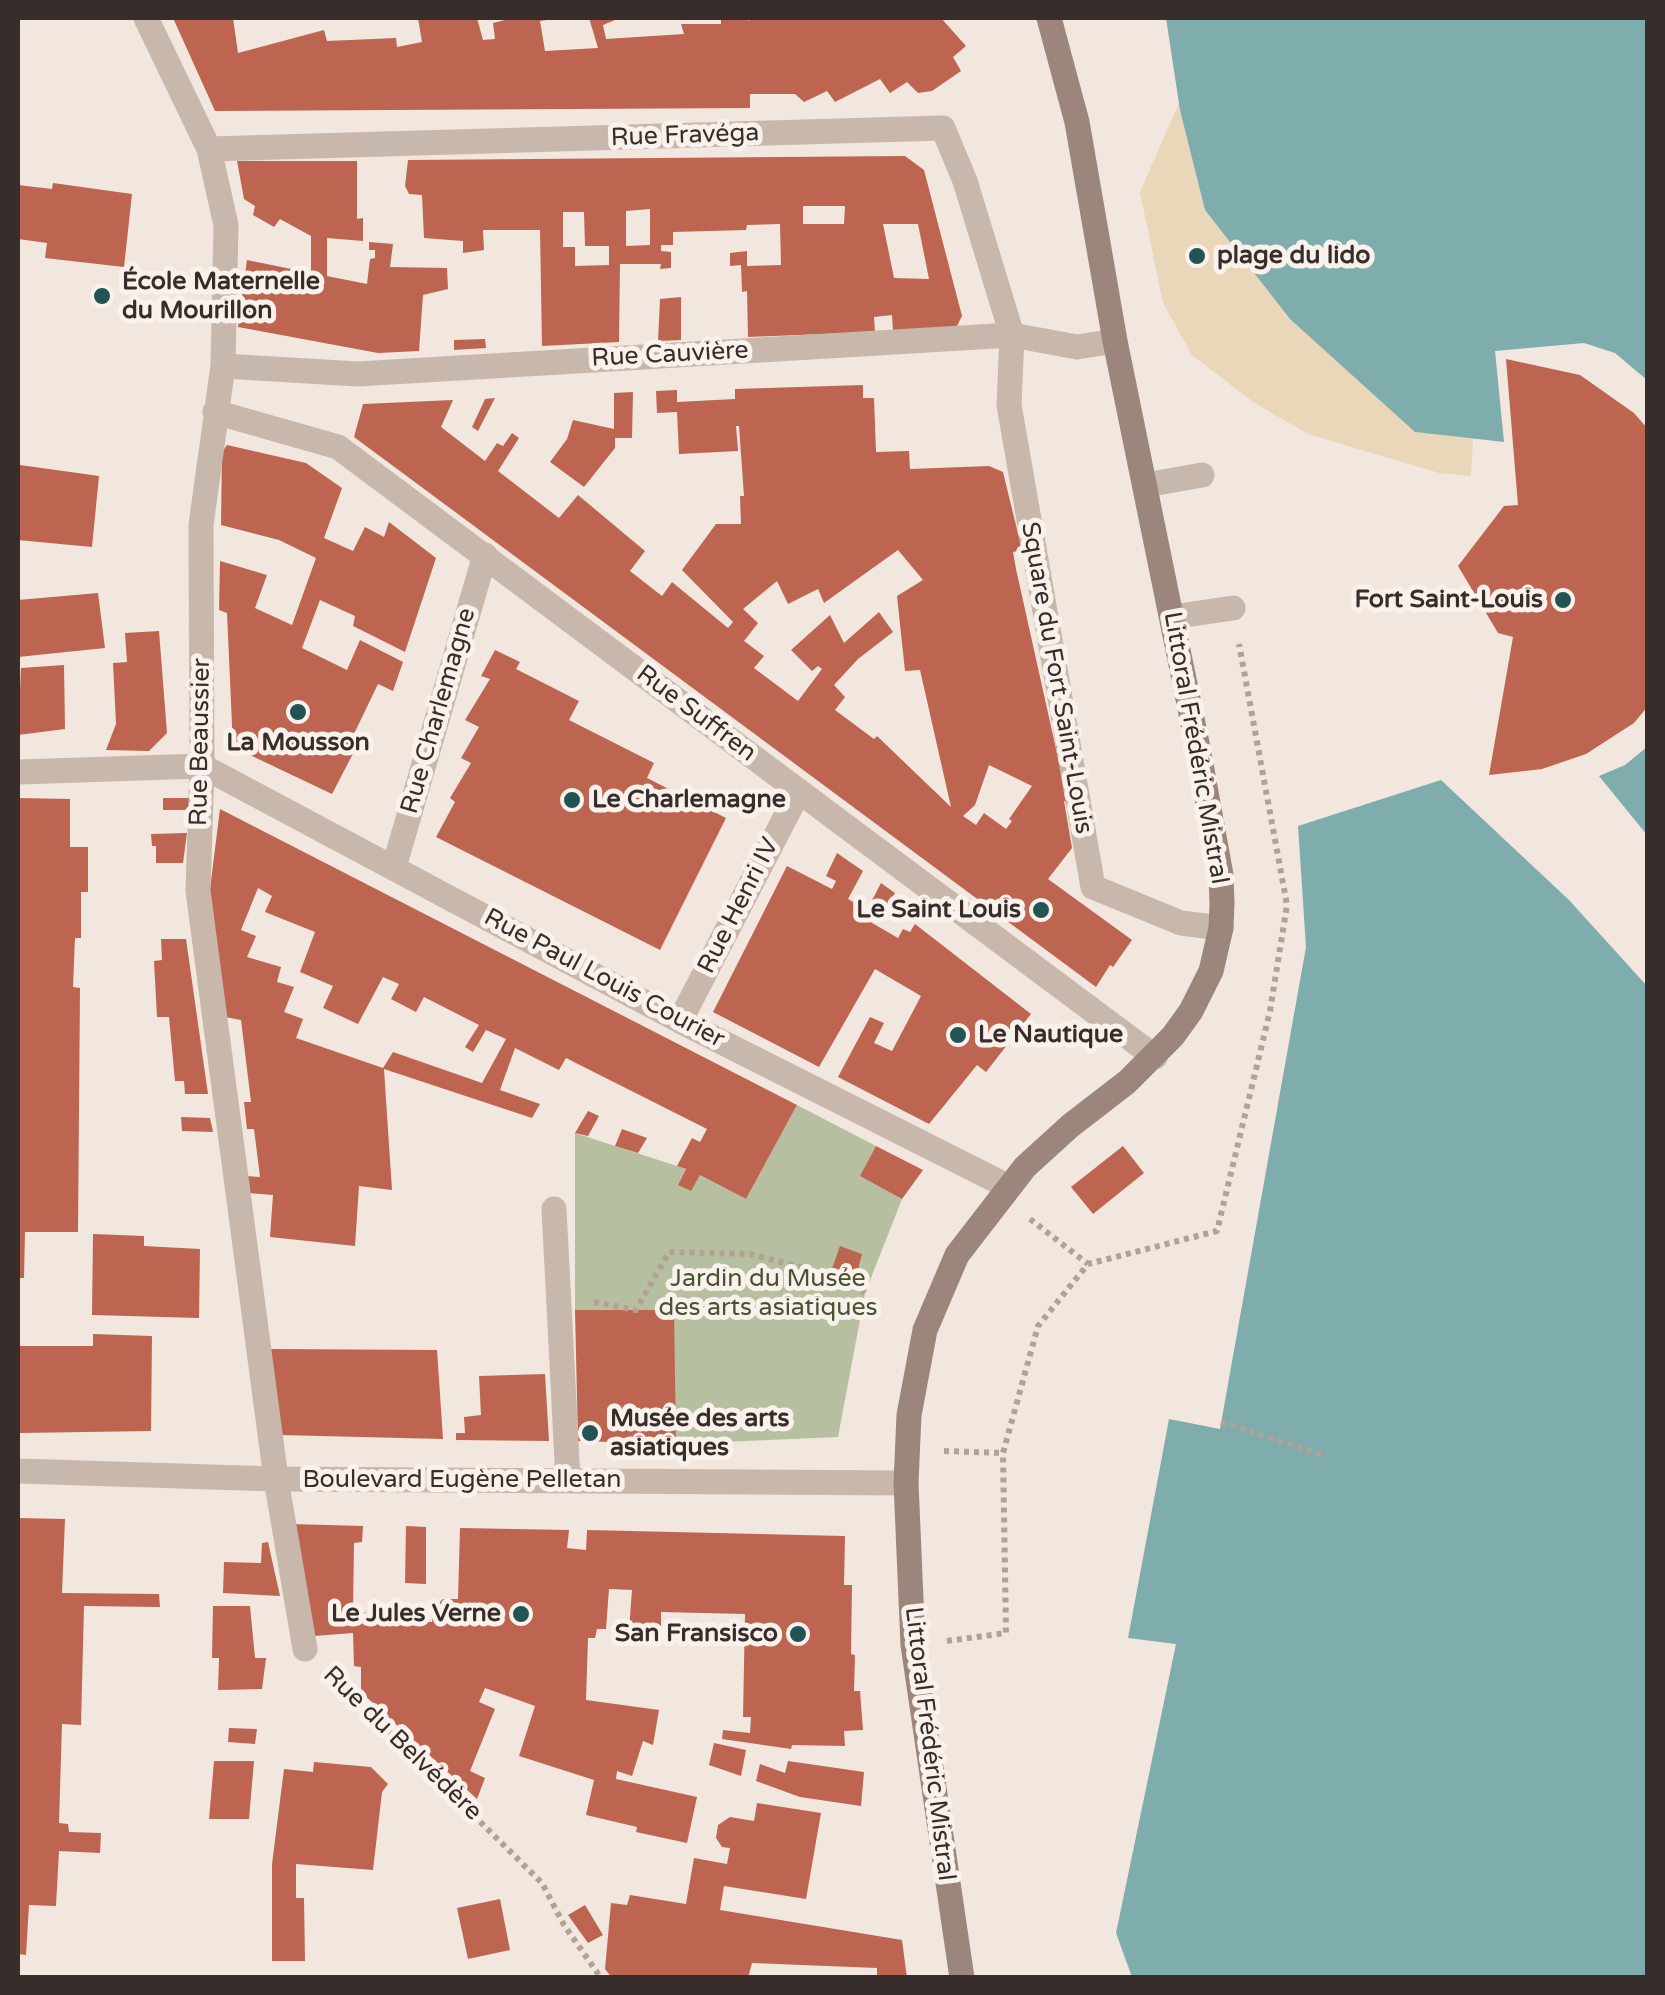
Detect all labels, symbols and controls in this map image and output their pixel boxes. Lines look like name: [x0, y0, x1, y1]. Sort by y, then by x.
street label: Rue Fravéga: [610, 118, 760, 154]
place label: plage du lido: [1217, 241, 1370, 271]
marker: plage du lido: [1186, 245, 1208, 267]
place label: École Maternelle du Mourillon: [122, 267, 320, 326]
marker: École Maternelle du Mourillon: [91, 285, 113, 307]
street label: Rue Cauvière: [591, 336, 749, 374]
street label: Square du Fort Saint-Louis: [1014, 520, 1098, 836]
place label: Fort Saint-Louis: [1355, 585, 1543, 615]
marker: Fort Saint-Louis: [1552, 589, 1574, 611]
street label: Rue Charlemagne: [395, 605, 483, 817]
street label: Littoral Frédéric Mistral: [1156, 610, 1234, 886]
street label: Rue Beaussier: [185, 658, 217, 826]
street label: Rue Suffren: [630, 659, 762, 769]
marker: La Mousson: [287, 701, 309, 723]
place label: La Mousson: [226, 728, 370, 758]
place label: Le Charlemagne: [592, 785, 786, 815]
marker: Le Charlemagne: [561, 789, 583, 811]
street label: Rue Henri IV: [692, 833, 786, 979]
place label: Le Saint Louis: [856, 895, 1021, 925]
marker: Le Saint Louis: [1030, 899, 1052, 921]
street label: Rue Paul Louis Courier: [479, 903, 729, 1055]
place label: Le Nautique: [978, 1020, 1123, 1050]
marker: Le Nautique: [947, 1024, 969, 1046]
park label: Jardin du Musée des arts asiatiques: [658, 1264, 878, 1323]
place label: Musée des arts asiatiques: [610, 1404, 789, 1463]
marker: Musée des arts asiatiques: [579, 1422, 601, 1444]
street label: Boulevard Eugène Pelletan: [302, 1465, 622, 1495]
place label: Le Jules Verne: [331, 1599, 501, 1629]
marker: Le Jules Verne: [510, 1603, 532, 1625]
street label: Littoral Frédéric Mistral: [897, 1605, 961, 1883]
place label: San Fransisco: [615, 1619, 778, 1649]
marker: San Fransisco: [787, 1623, 809, 1645]
street label: Rue du Belvédère: [316, 1661, 488, 1827]

